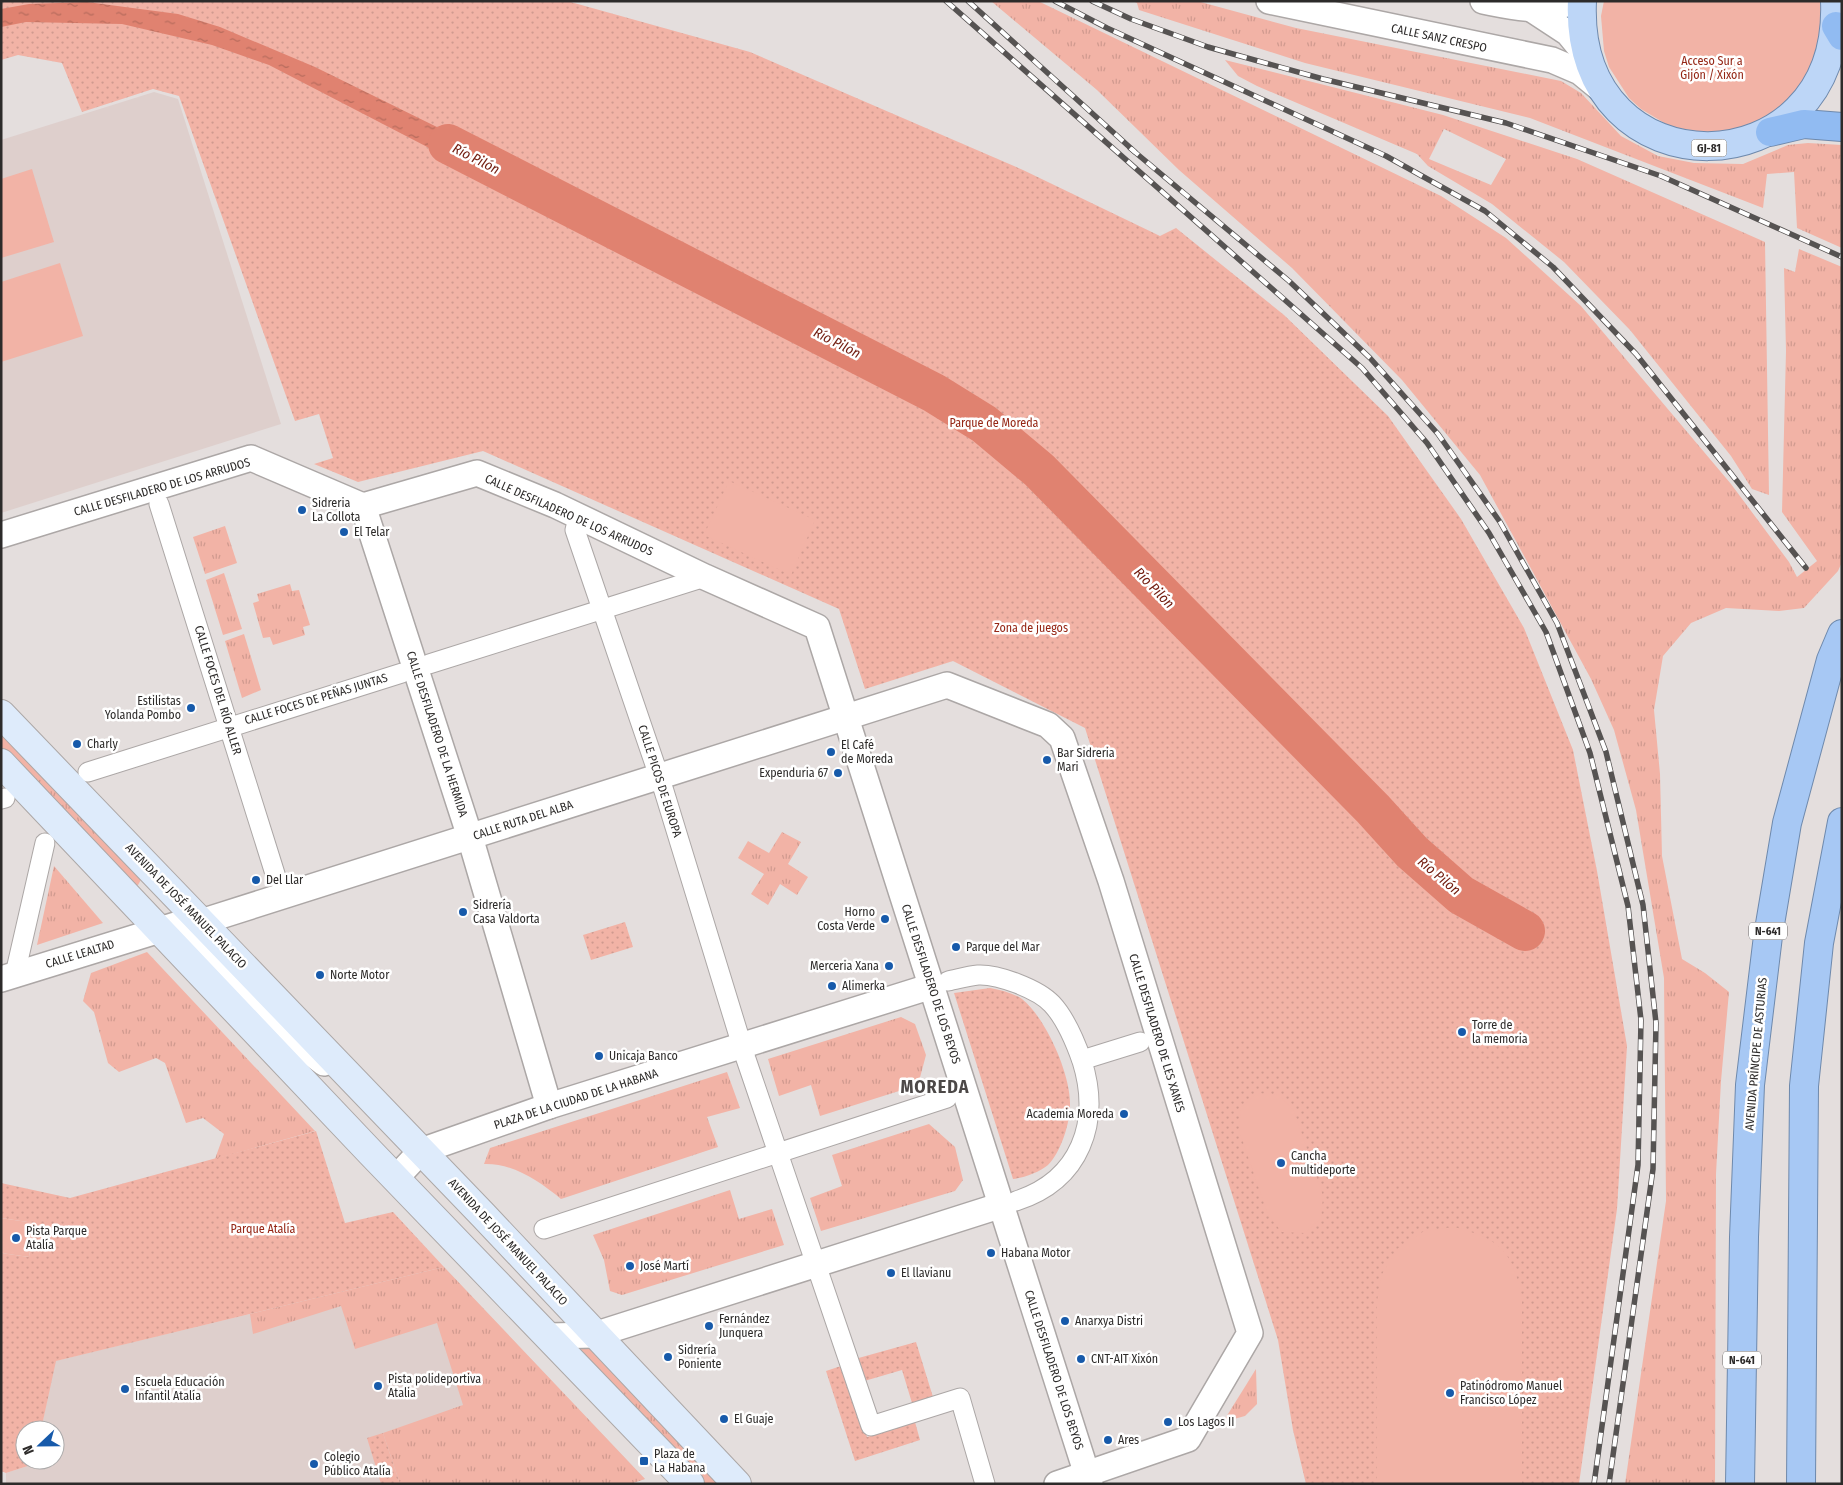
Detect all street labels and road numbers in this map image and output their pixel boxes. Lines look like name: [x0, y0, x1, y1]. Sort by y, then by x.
street label: CALLE SANZ CRESPO: [1390, 21, 1488, 55]
road number: GJ-81: [1692, 140, 1726, 156]
street label: CALLE DESFILADERO DE LOS ARRUDOS: [72, 455, 252, 519]
street label: CALLE DESFILADERO DE LOS ARRUDOS: [483, 471, 655, 559]
street label: CALLE FOCES DEL RÍO ALLER: [192, 623, 245, 757]
street label: CALLE DESFILADERO DE LA HERMIDA: [404, 649, 471, 819]
street label: CALLE FOCES DE PEÑAS JUNTAS: [242, 670, 389, 727]
street label: CALLE PICOS DE EUROPA: [635, 723, 685, 839]
street label: CALLE RUTA DEL ALBA: [471, 797, 575, 843]
street label: AVENIDA DE JOSÉ MANUEL PALACIO: [123, 840, 250, 971]
street label: CALLE DESFILADERO DE LOS BEYOS: [899, 902, 963, 1066]
road number: N-641: [1749, 922, 1787, 939]
street label: CALLE LEALTAD: [44, 937, 116, 971]
street label: CALLE DESFILADERO DE LES XANES: [1126, 952, 1188, 1114]
street label: AVENIDA PRÍNCIPE DE ASTURIAS: [1741, 977, 1770, 1131]
street label: PLAZA DE LA CIUDAD DE LA HABANA: [492, 1066, 660, 1132]
street label: AVENIDA DE JOSÉ MANUEL PALACIO: [446, 1175, 571, 1308]
street label: CALLE DESFILADERO DE LOS BEYOS: [1022, 1288, 1086, 1452]
road number: N-641: [1723, 1352, 1761, 1368]

